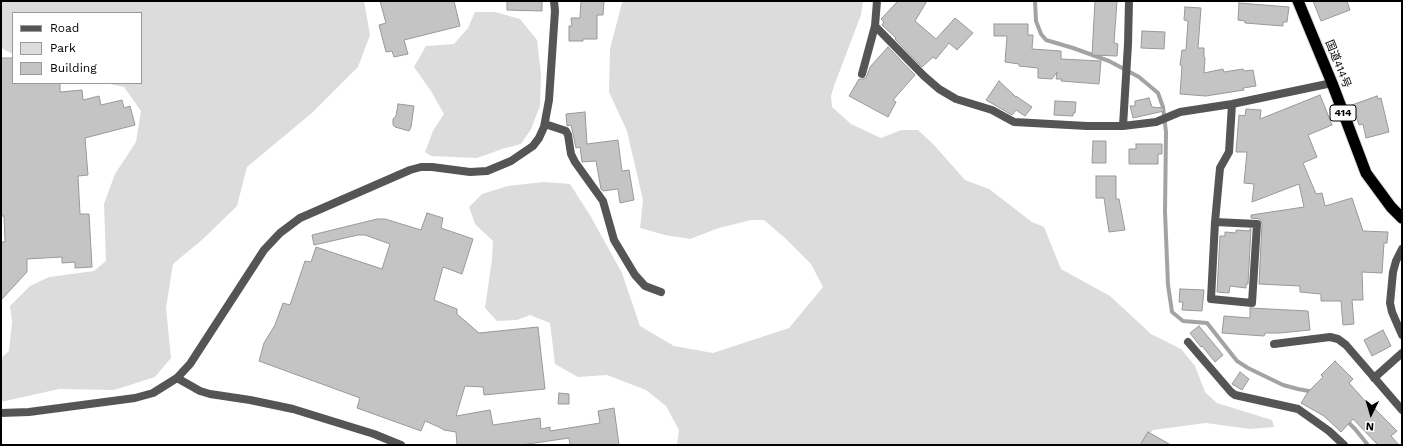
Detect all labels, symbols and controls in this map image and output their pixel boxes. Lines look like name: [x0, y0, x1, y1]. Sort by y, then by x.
legend: [12, 12, 142, 84]
text: Road: [50, 21, 79, 35]
street label: 国道414号: [1322, 38, 1354, 90]
text: Park: [50, 41, 76, 55]
text: Building: [50, 61, 97, 75]
road number: 414: [1330, 105, 1356, 121]
north arrow: [1351, 394, 1391, 434]
text: N: [1365, 420, 1375, 433]

